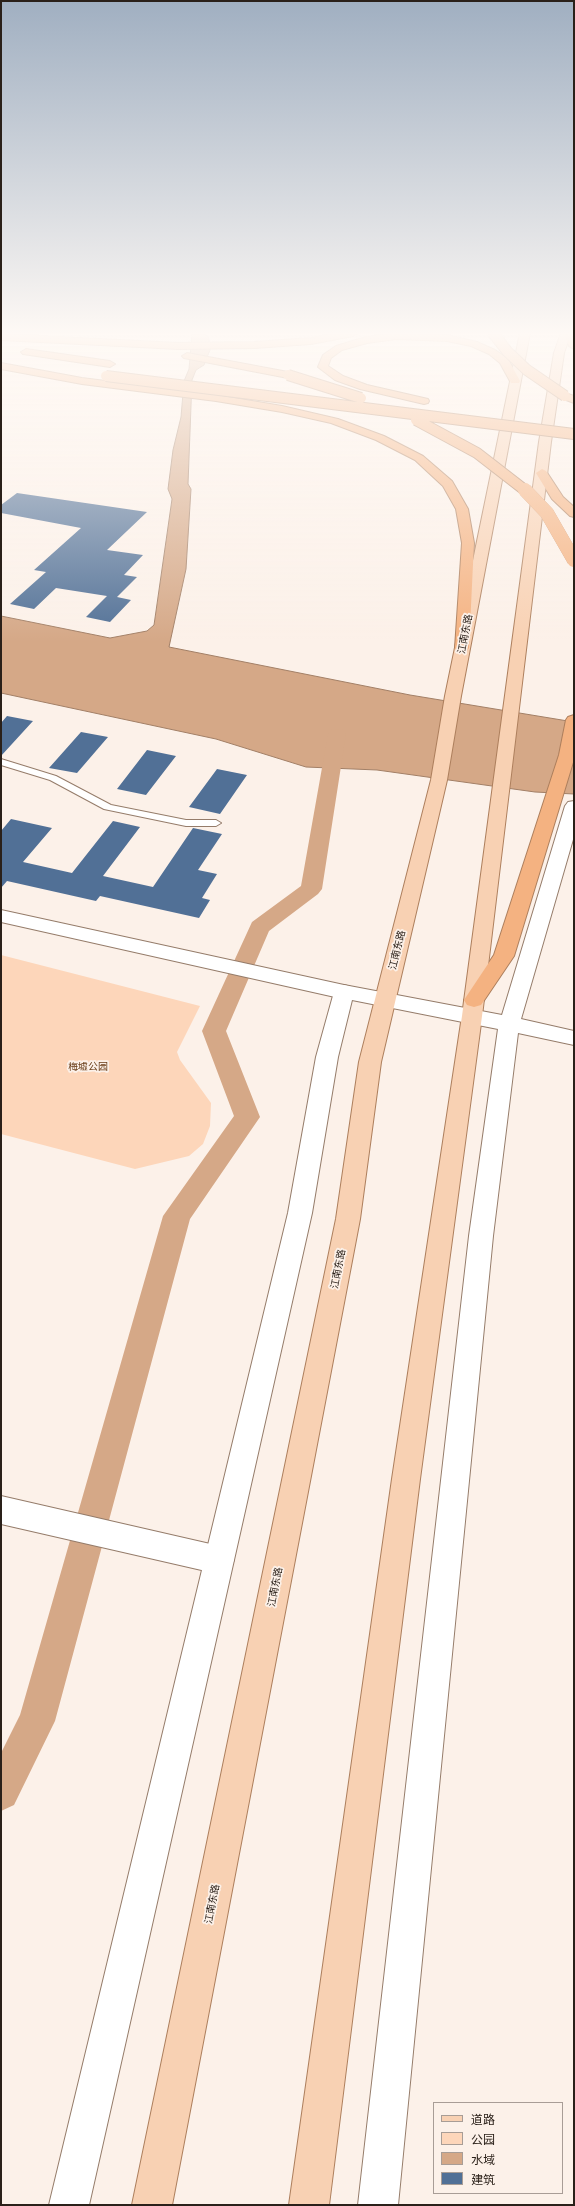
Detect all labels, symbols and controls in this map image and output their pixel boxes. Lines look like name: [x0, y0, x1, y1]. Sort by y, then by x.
street label: 江南东路: [455, 613, 475, 655]
street label: 江南东路: [386, 929, 408, 971]
park label: 梅墟公园: [68, 1061, 108, 1073]
street label: 江南东路: [328, 1248, 348, 1290]
street label: 江南东路: [265, 1566, 285, 1608]
street label: 江南东路: [202, 1883, 222, 1925]
legend: [433, 2102, 563, 2194]
text: 道路: [471, 2112, 495, 2126]
text: 公园: [471, 2132, 495, 2146]
text: 水域: [471, 2152, 495, 2166]
text: 建筑: [471, 2172, 495, 2186]

